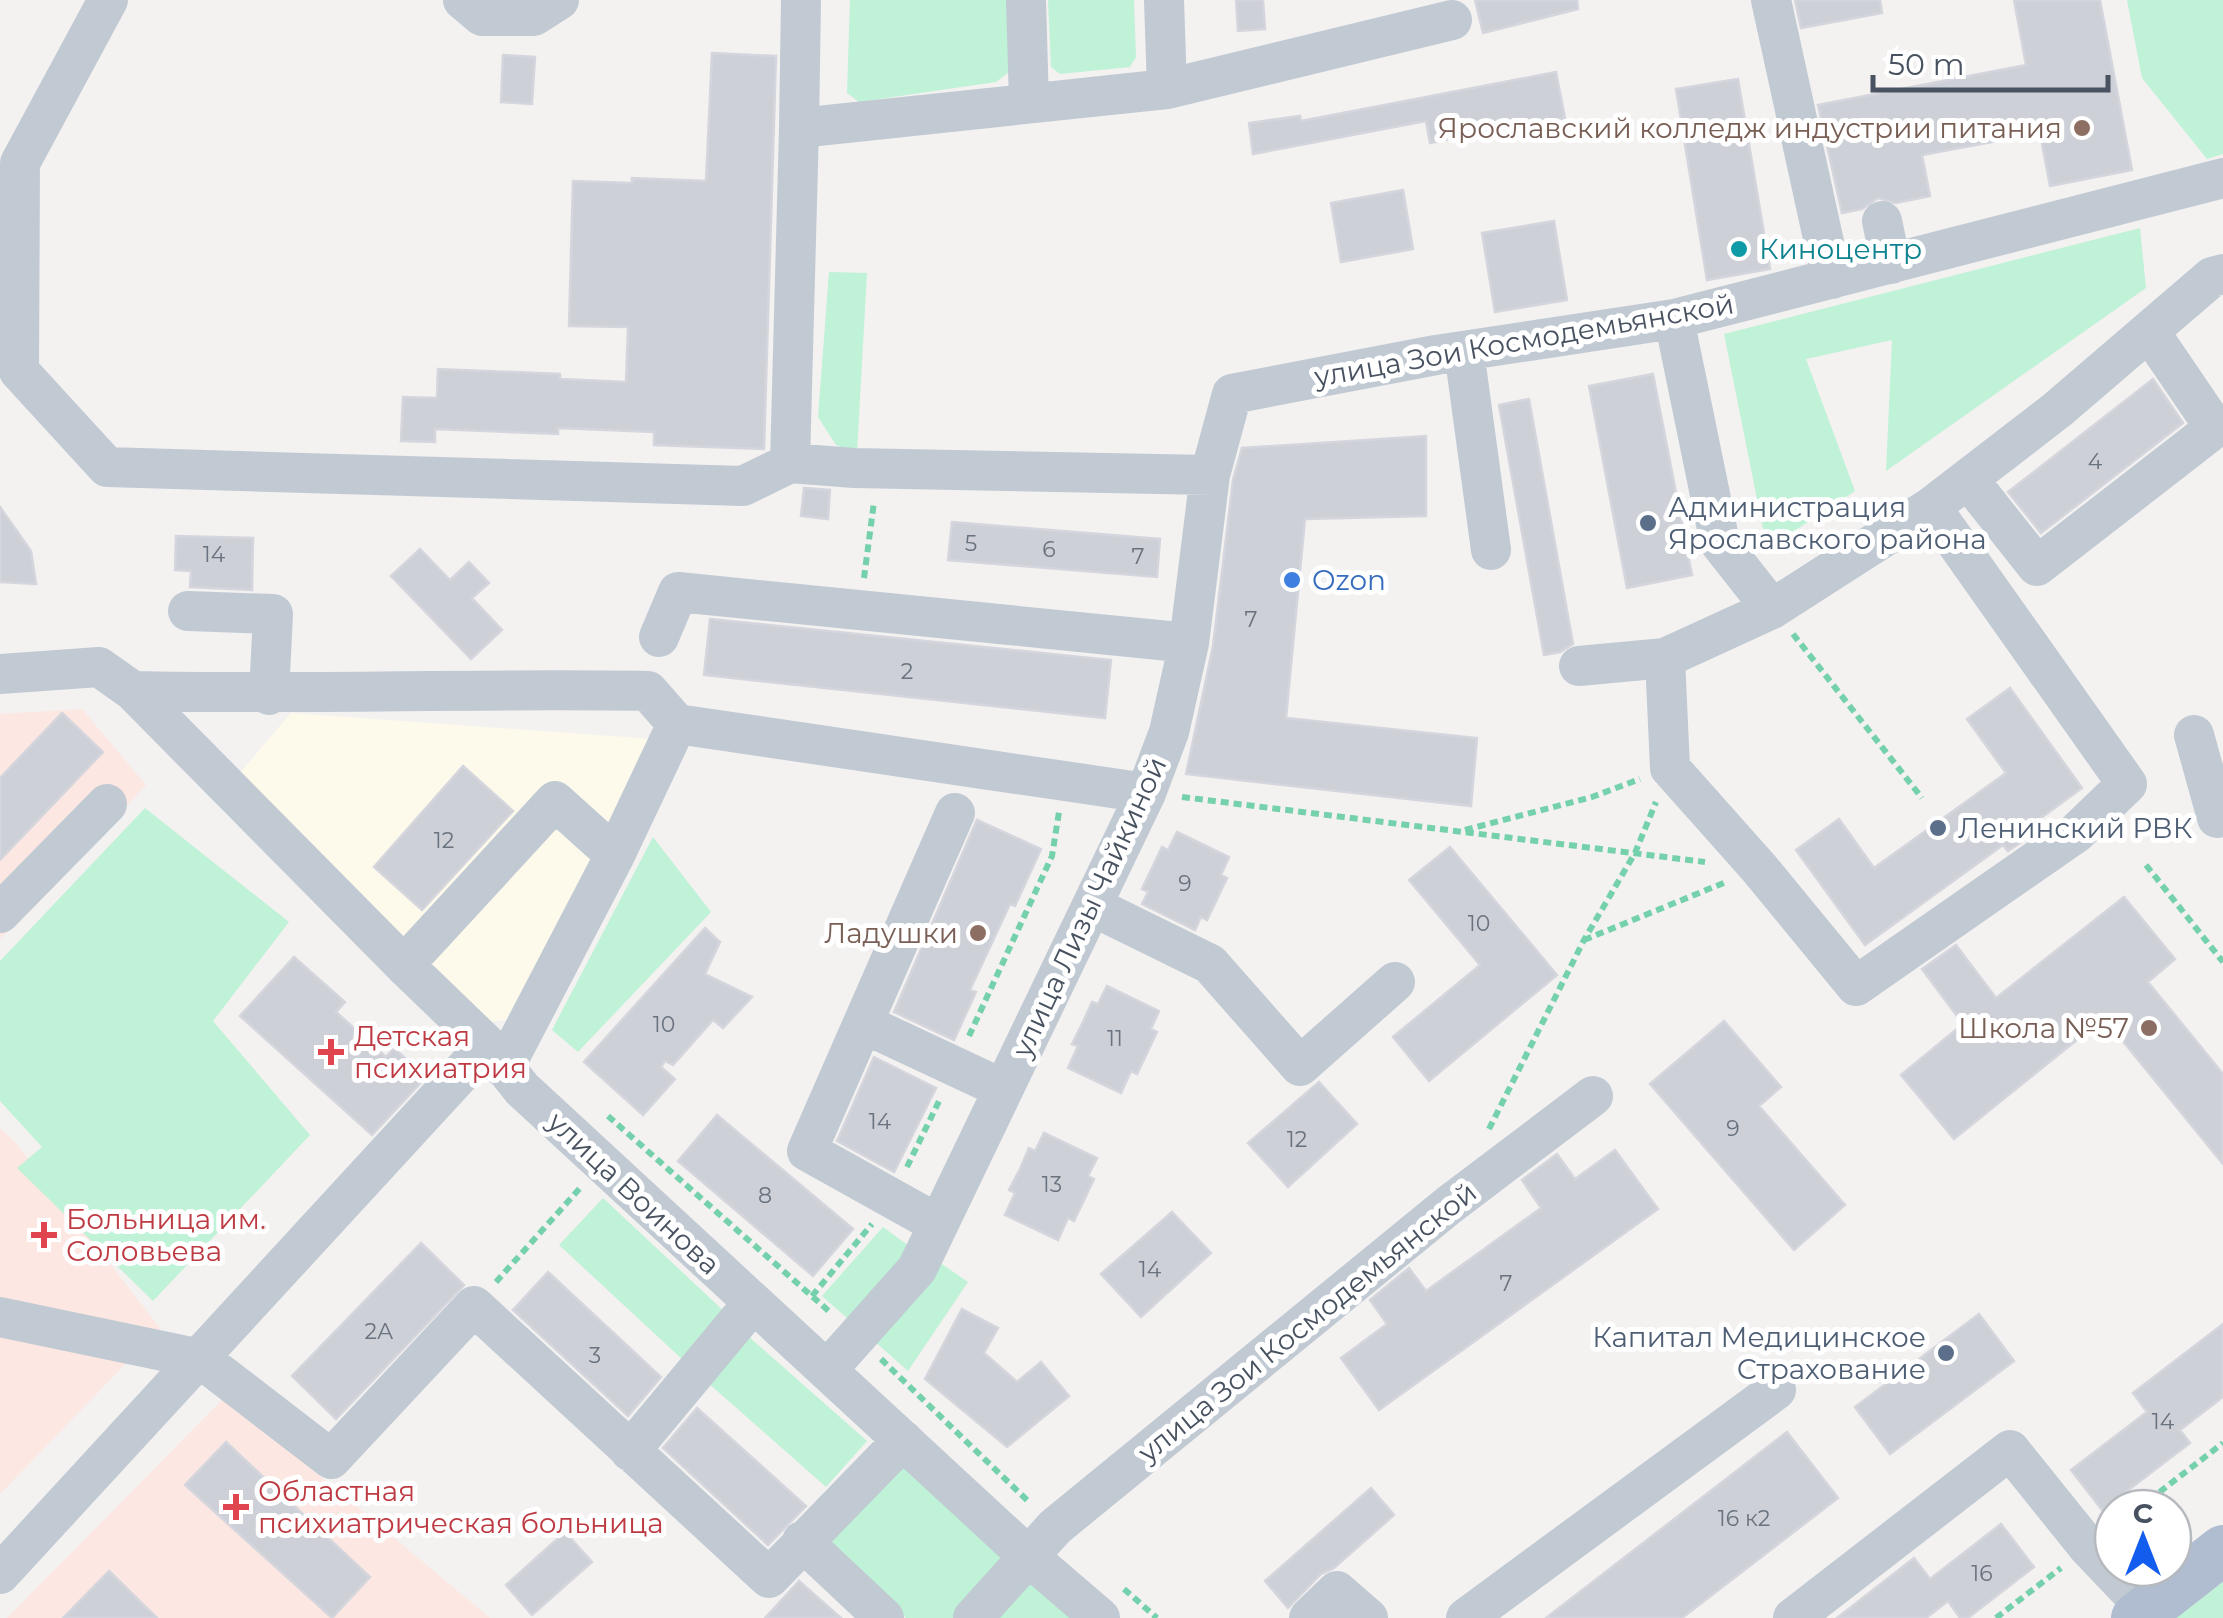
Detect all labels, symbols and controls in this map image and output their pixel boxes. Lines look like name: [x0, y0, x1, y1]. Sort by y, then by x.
scale bar: [1873, 30, 2108, 92]
text: 50 m: [1888, 46, 1965, 83]
place label: Ярославский колледж индустрии питания: [1437, 111, 2062, 145]
marker: Ярославский колледж индустрии питания: [2071, 117, 2093, 139]
place label: Киноцентр: [1759, 232, 1922, 266]
marker: Киноцентр: [1728, 238, 1750, 260]
street label: улица Зои Космодемьянской: [1310, 286, 1737, 394]
house number: 4: [2088, 448, 2103, 475]
place label: Администрация Ярославского района: [1668, 490, 1987, 556]
marker: Администрация Ярославского района: [1637, 512, 1659, 534]
house number: 5: [965, 530, 977, 557]
house number: 6: [1042, 536, 1056, 563]
house number: 14: [203, 541, 226, 568]
house number: 7: [1132, 543, 1145, 570]
place label: Ozon: [1312, 563, 1386, 597]
marker: Ozon: [1281, 569, 1303, 591]
house number: 7: [1245, 606, 1258, 633]
house number: 2: [901, 658, 913, 685]
street label: улица Лизы Чайкиной: [1004, 751, 1174, 1063]
place label: Ленинский РВК: [1958, 811, 2193, 845]
marker: Ленинский РВК: [1927, 817, 1949, 839]
house number: 12: [434, 827, 454, 854]
house number: 9: [1178, 870, 1192, 897]
house number: 10: [1468, 910, 1490, 937]
place label: Ладушки: [824, 916, 958, 950]
marker: Ладушки: [967, 922, 989, 944]
house number: 10: [653, 1011, 675, 1038]
place label: Школа №57: [1958, 1011, 2129, 1045]
marker: Школа №57: [2138, 1017, 2160, 1039]
place label: Детская психиатрия: [354, 1019, 527, 1085]
house number: 11: [1107, 1025, 1123, 1052]
marker: Детская психиатрия: [318, 1039, 344, 1065]
street label: улица Воинова: [540, 1104, 727, 1281]
house number: 14: [869, 1108, 892, 1135]
house number: 9: [1726, 1115, 1740, 1142]
house number: 12: [1287, 1126, 1307, 1153]
house number: 13: [1042, 1171, 1062, 1198]
street label: улица Зои Космодемьянской: [1130, 1175, 1483, 1470]
house number: 8: [758, 1182, 772, 1209]
place label: Больница им. Соловьева: [66, 1202, 266, 1268]
marker: Больница им. Соловьева: [31, 1222, 57, 1248]
house number: 14: [1139, 1256, 1162, 1283]
house number: 7: [1500, 1270, 1513, 1297]
house number: 2А: [365, 1318, 394, 1345]
place label: Капитал Медицинское Страхование: [1592, 1320, 1926, 1386]
house number: 3: [589, 1342, 601, 1369]
marker: Капитал Медицинское Страхование: [1935, 1342, 1957, 1364]
house number: 14: [2152, 1408, 2175, 1435]
place label: Областная психиатрическая больница: [258, 1474, 664, 1540]
north arrow: [2093, 1488, 2193, 1588]
marker: Областная психиатрическая больница: [223, 1494, 249, 1520]
text: С: [2133, 1496, 2153, 1530]
house number: 16 к2: [1718, 1505, 1770, 1532]
house number: 16: [1971, 1560, 1993, 1587]

